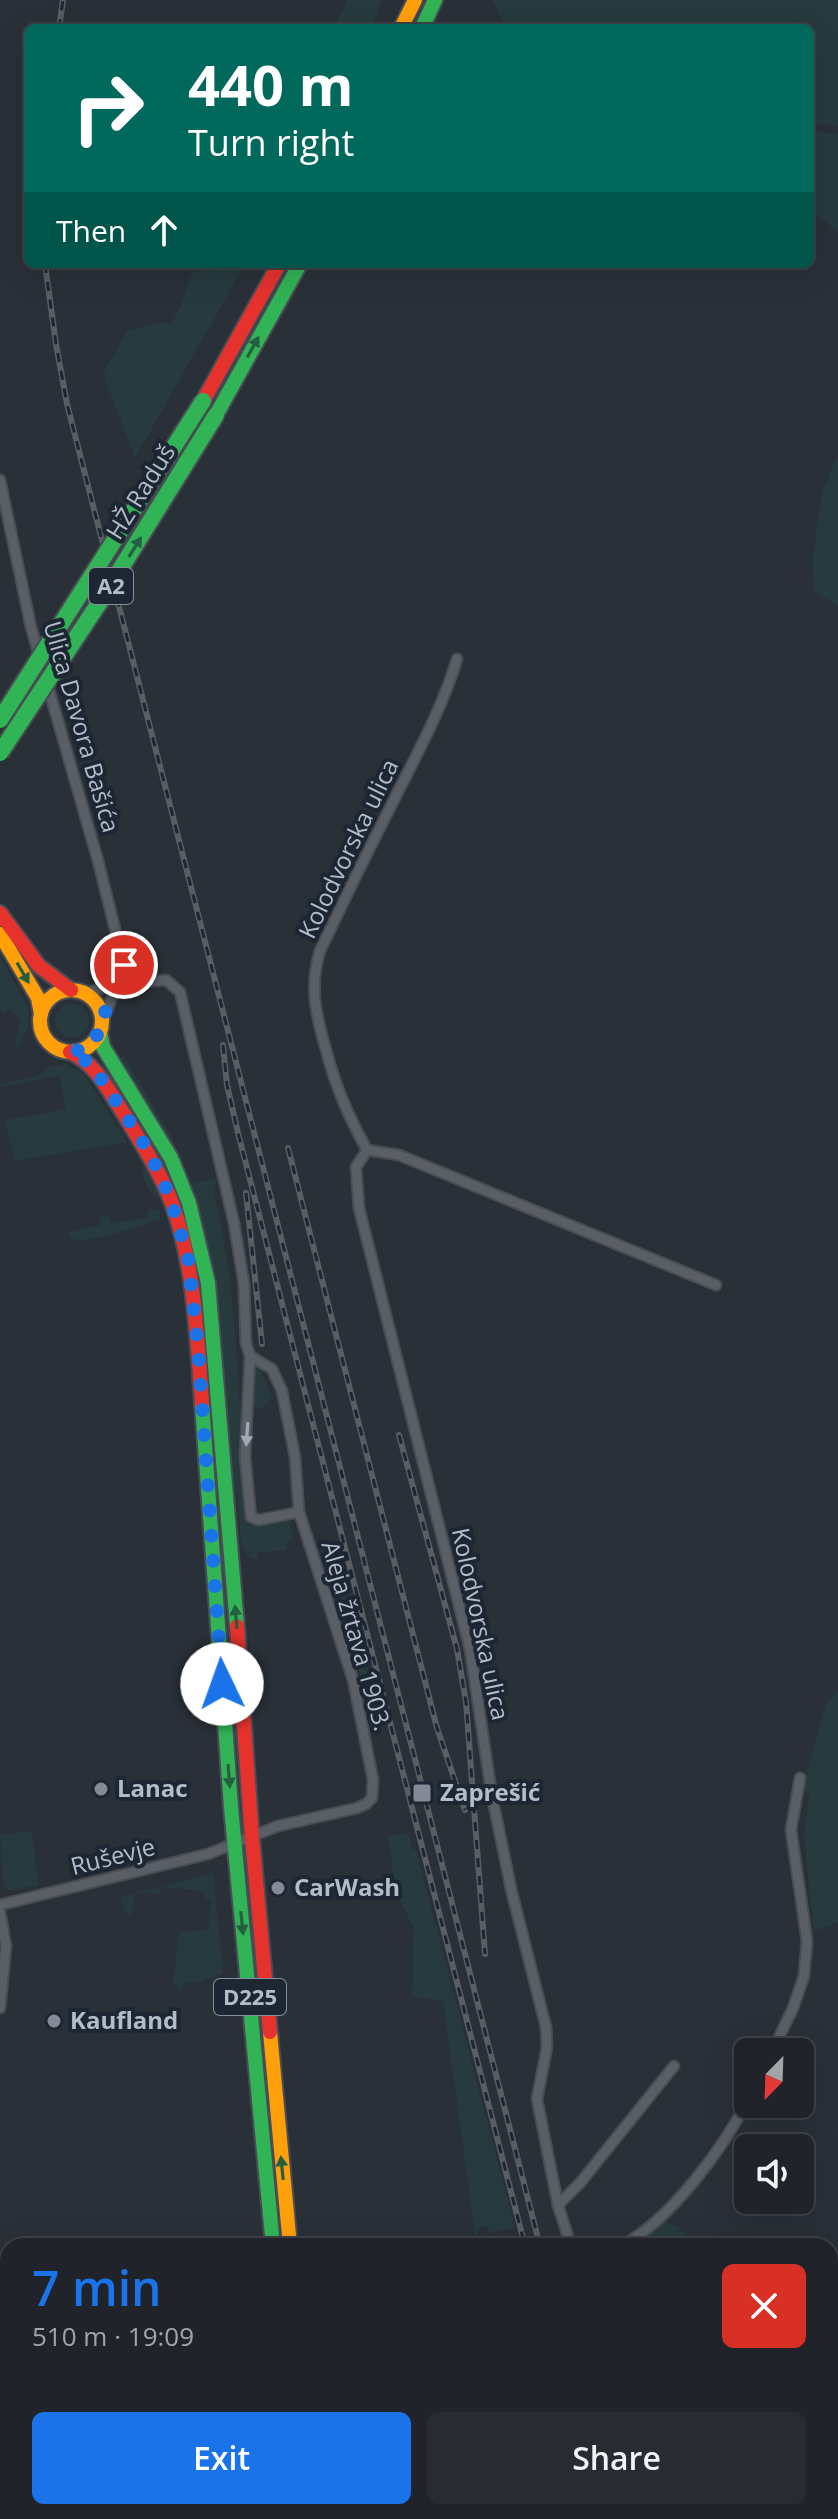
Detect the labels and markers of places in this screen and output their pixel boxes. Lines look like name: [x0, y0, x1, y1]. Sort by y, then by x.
pin: [90, 931, 158, 999]
place label: Lanac: [117, 1771, 188, 1804]
place label: Zaprešić: [440, 1775, 540, 1808]
marker: Lanac: [92, 1780, 110, 1798]
marker: Zaprešić: [411, 1782, 433, 1804]
place label: CarWash: [294, 1870, 400, 1903]
marker: CarWash: [269, 1879, 287, 1897]
place label: Kaufland: [70, 2003, 178, 2036]
marker: Kaufland: [45, 2012, 63, 2030]

